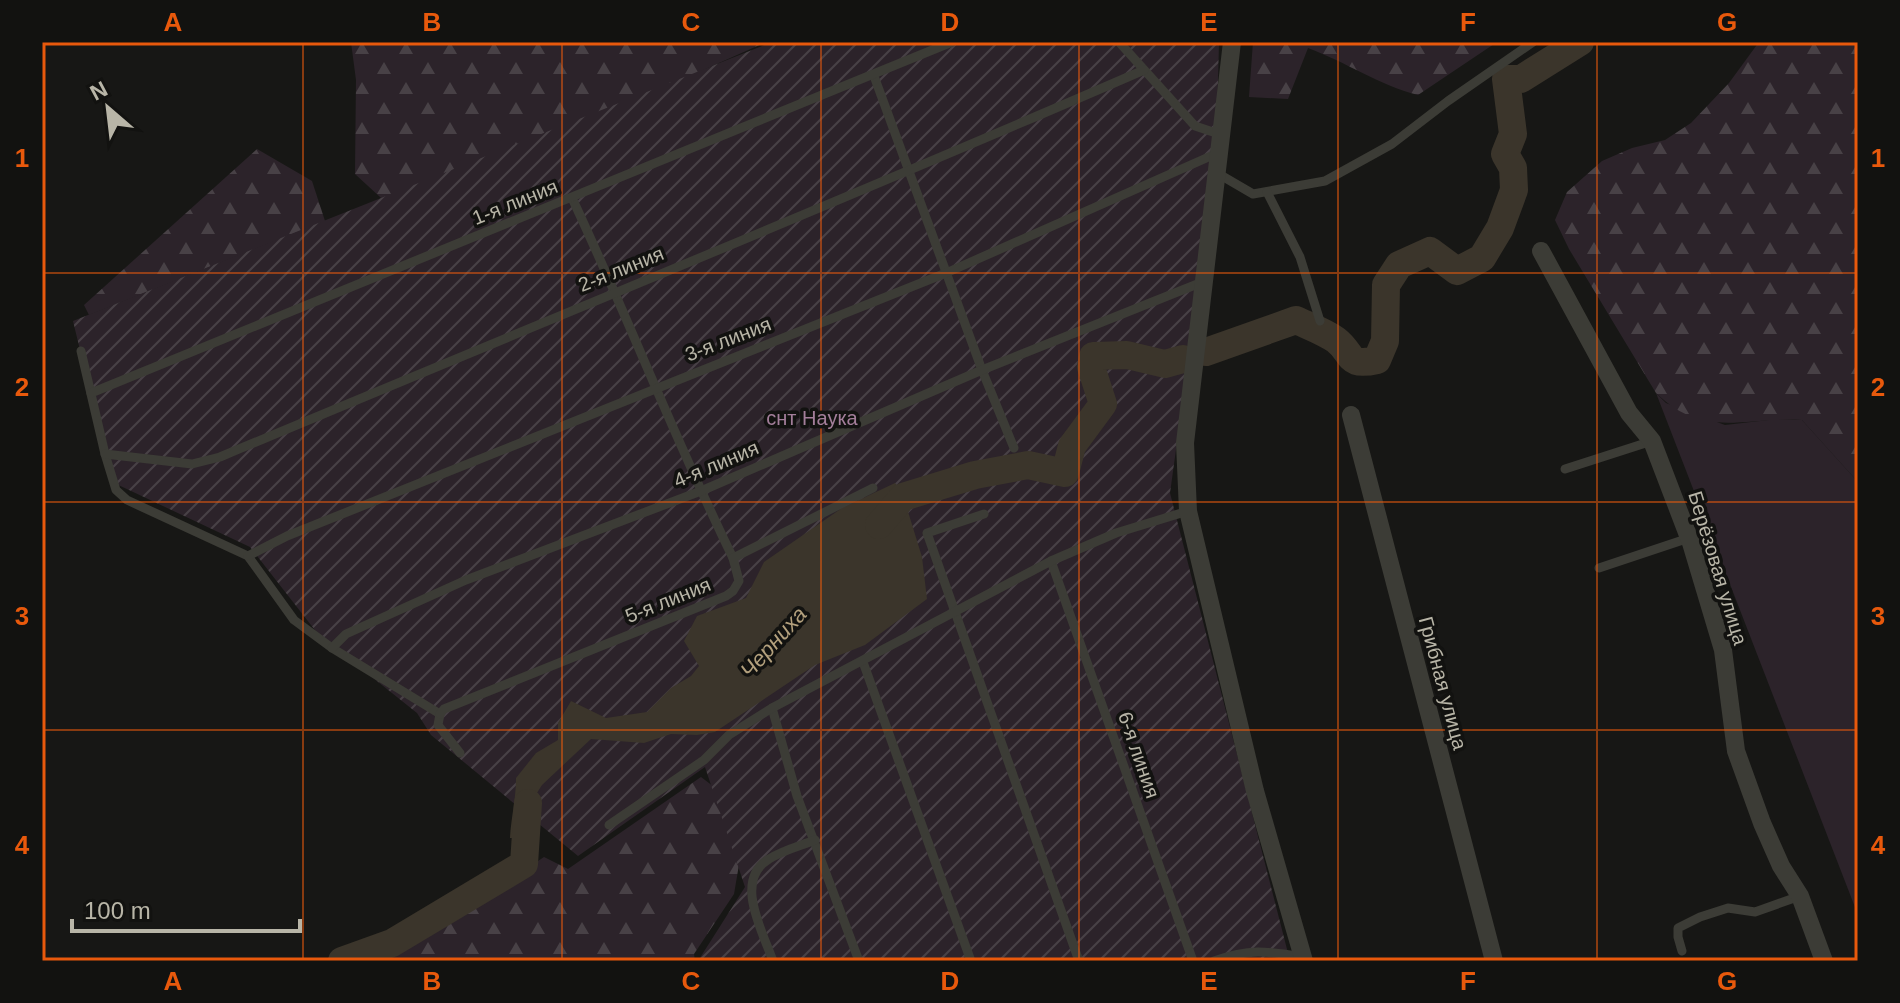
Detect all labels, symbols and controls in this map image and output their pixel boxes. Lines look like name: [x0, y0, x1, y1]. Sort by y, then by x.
text: A: [164, 7, 183, 37]
text: B: [423, 7, 441, 37]
text: C: [682, 7, 701, 37]
text: D: [941, 7, 959, 37]
text: E: [1200, 7, 1218, 37]
text: F: [1460, 7, 1476, 37]
text: G: [1717, 7, 1737, 37]
north arrow: [68, 68, 148, 148]
text: N: [86, 76, 112, 106]
text: 1: [15, 143, 29, 173]
text: 1: [1871, 143, 1885, 173]
street label: 1-я линия: [469, 175, 561, 229]
street label: 2-я линия: [575, 242, 667, 296]
street label: 3-я линия: [682, 313, 774, 365]
text: 2: [15, 372, 29, 402]
text: 2: [1871, 372, 1885, 402]
park label: снт Наука: [766, 407, 859, 429]
street label: 4-я линия: [670, 436, 762, 492]
street label: Берёзовая улица: [1684, 489, 1752, 648]
street label: 5-я линия: [622, 573, 714, 627]
text: 3: [15, 601, 29, 631]
text: 3: [1871, 601, 1885, 631]
water label: Черниха: [735, 602, 812, 683]
street label: Грибная улица: [1415, 614, 1472, 753]
street label: 6-я линия: [1114, 709, 1164, 801]
text: 4: [15, 830, 30, 860]
text: 4: [1871, 830, 1886, 860]
scale bar: [72, 883, 300, 933]
text: 100 m: [84, 897, 151, 924]
text: A: [164, 966, 183, 996]
text: B: [423, 966, 441, 996]
text: C: [682, 966, 701, 996]
text: D: [941, 966, 959, 996]
text: E: [1200, 966, 1218, 996]
text: F: [1460, 966, 1476, 996]
text: G: [1717, 966, 1737, 996]

